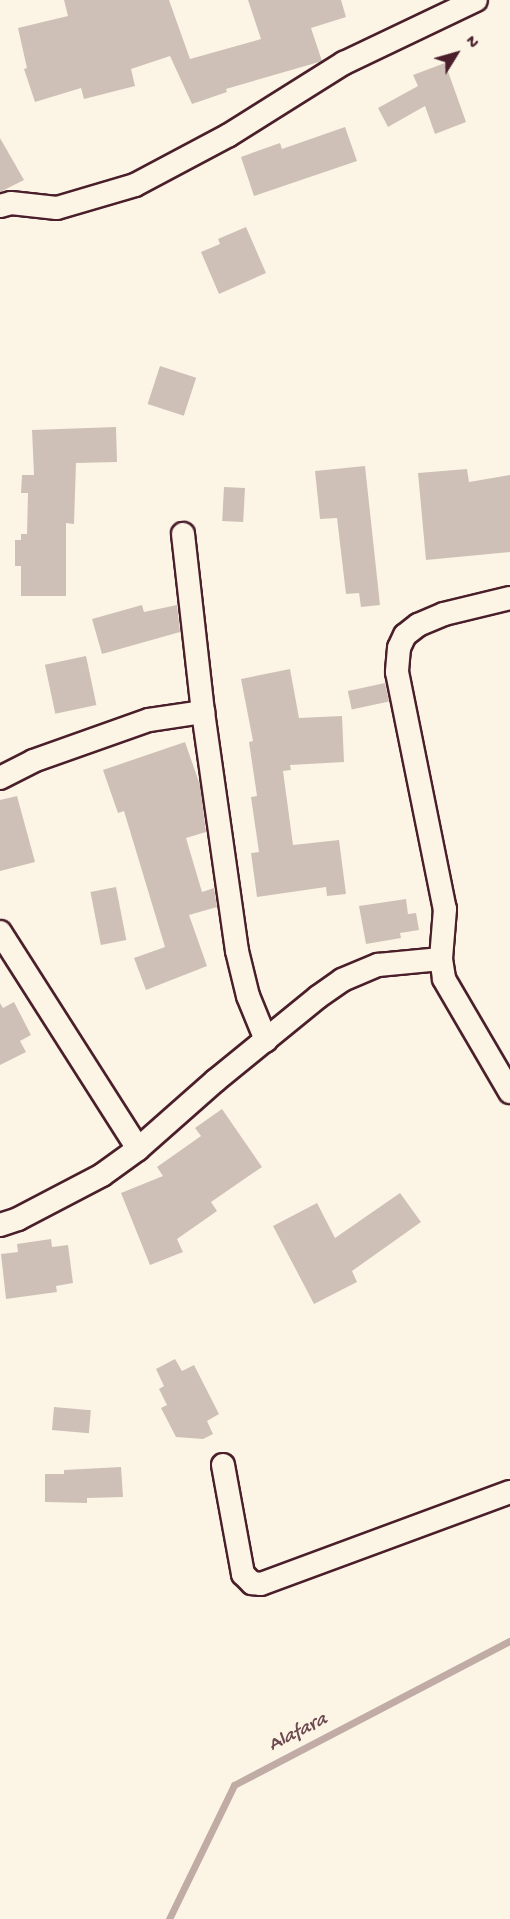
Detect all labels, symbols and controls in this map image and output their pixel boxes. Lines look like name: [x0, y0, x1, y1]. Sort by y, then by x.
north arrow: [426, 24, 486, 84]
text: N: [460, 33, 482, 53]
water label: Alafara: [265, 1708, 331, 1758]

